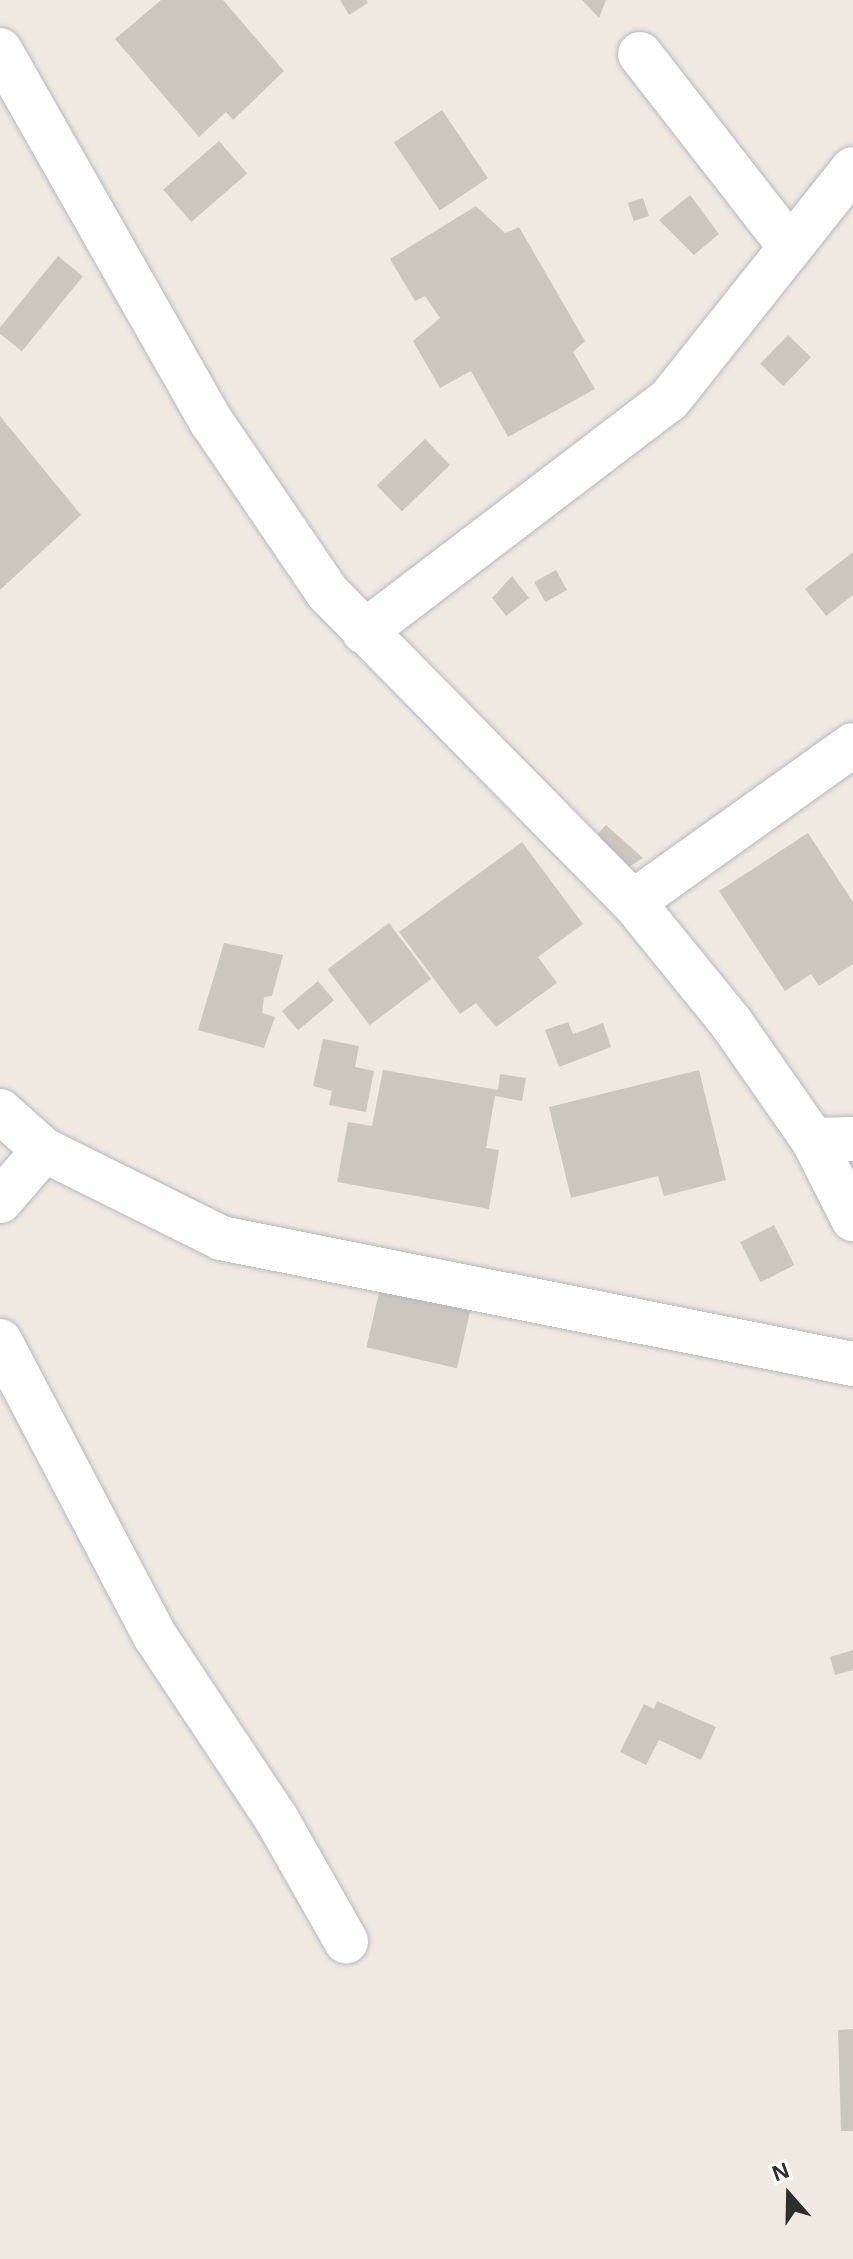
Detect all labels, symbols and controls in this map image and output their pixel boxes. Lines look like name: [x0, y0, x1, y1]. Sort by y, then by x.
north arrow: [749, 2155, 829, 2235]
text: N: [769, 2158, 792, 2186]

